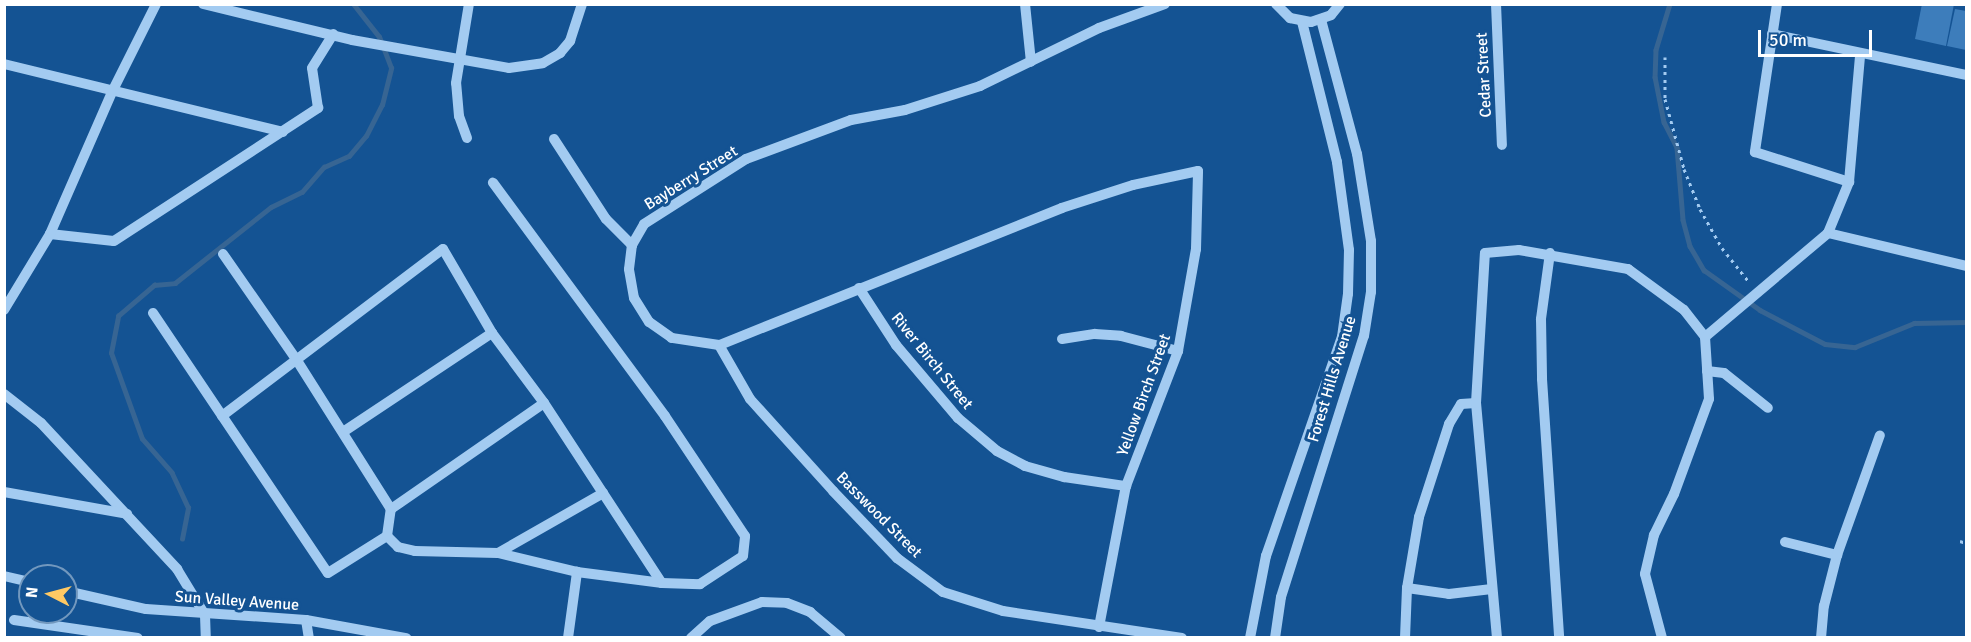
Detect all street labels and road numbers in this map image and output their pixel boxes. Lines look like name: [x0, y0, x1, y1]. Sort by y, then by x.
street label: Cedar Street: [1472, 32, 1496, 118]
street label: Bayberry Street: [641, 142, 741, 214]
street label: River Birch Street: [887, 309, 977, 413]
street label: Forest Hills Avenue: [1304, 314, 1360, 444]
street label: Yellow Birch Street: [1113, 331, 1175, 459]
street label: Basswood Street: [832, 468, 926, 562]
street label: Sun Valley Avenue: [174, 587, 300, 615]

